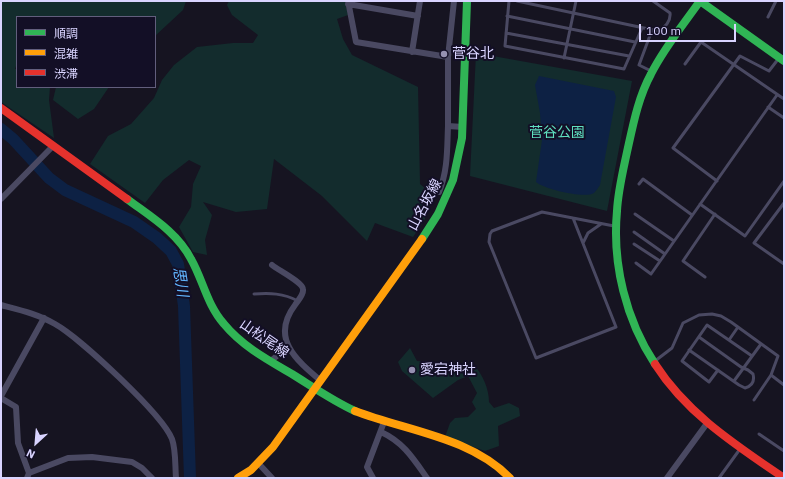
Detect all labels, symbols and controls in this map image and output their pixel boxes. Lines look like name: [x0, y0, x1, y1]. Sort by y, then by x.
legend: [16, 16, 156, 88]
scale bar: [641, 16, 738, 42]
text: 100 m: [646, 23, 681, 38]
text: 順調: [54, 26, 78, 41]
text: 混雑: [54, 46, 78, 61]
place label: 菅谷北: [452, 46, 494, 62]
marker: 菅谷北: [439, 49, 449, 59]
text: 渋滞: [54, 66, 78, 81]
park label: 菅谷公園: [529, 125, 585, 141]
street label: 山名坂線: [404, 176, 446, 234]
water label: 思川: [169, 266, 191, 298]
street label: 山松尾線: [236, 316, 292, 362]
place label: 愛宕神社: [420, 362, 476, 378]
marker: 愛宕神社: [407, 365, 417, 375]
north arrow: [16, 423, 56, 463]
text: N: [24, 446, 37, 462]

